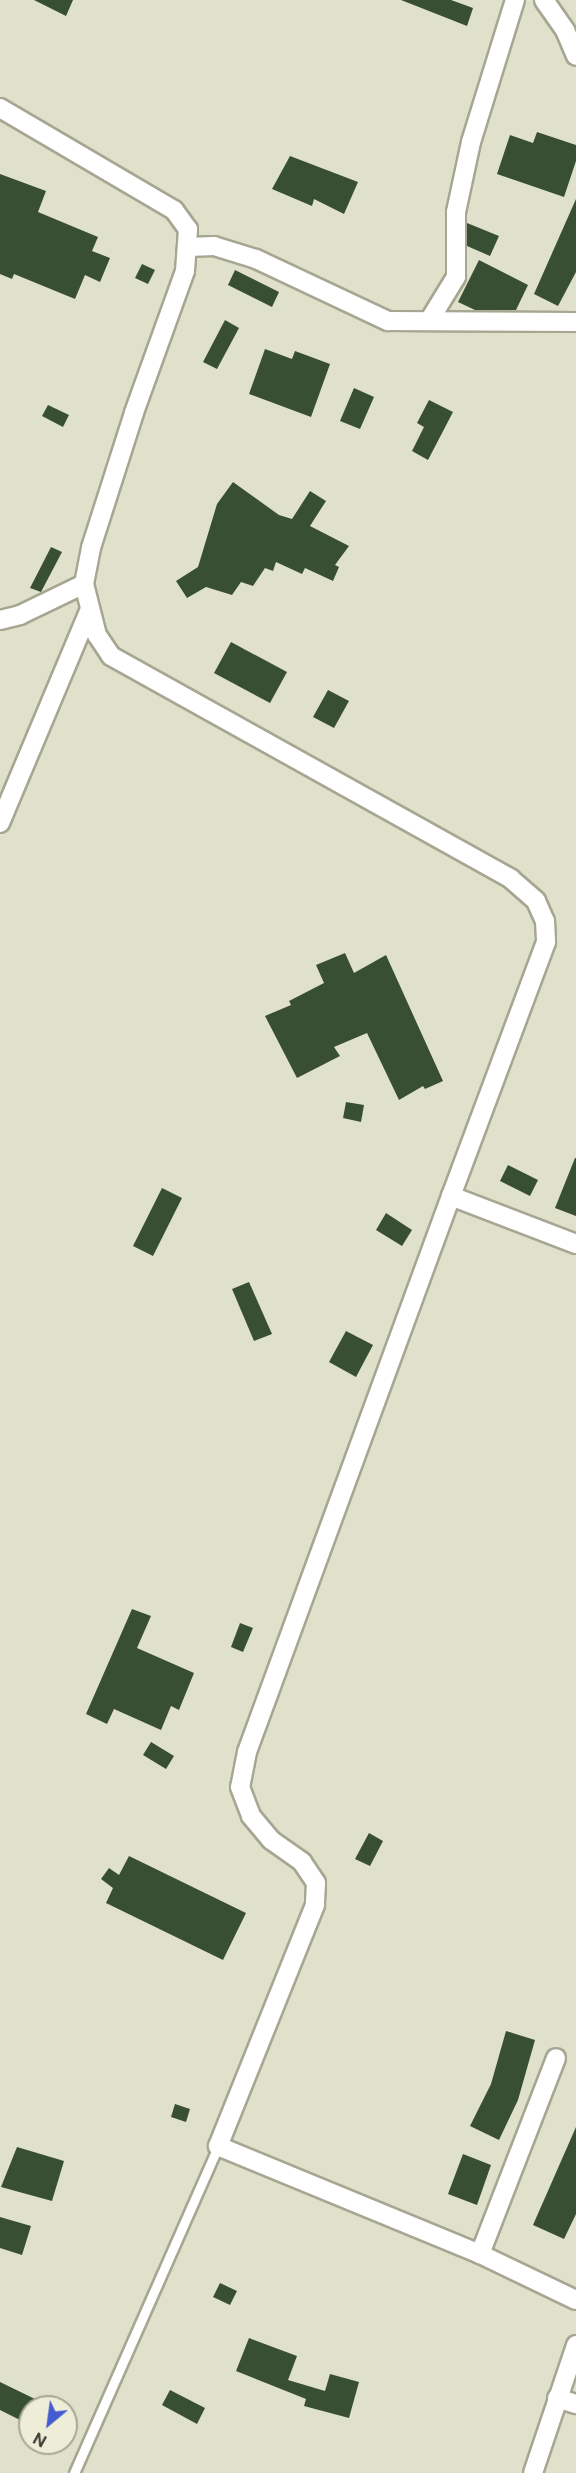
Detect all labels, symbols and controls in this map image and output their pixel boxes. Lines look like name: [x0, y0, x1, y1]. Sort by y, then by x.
north arrow: [18, 2395, 78, 2455]
text: N: [30, 2428, 50, 2451]

